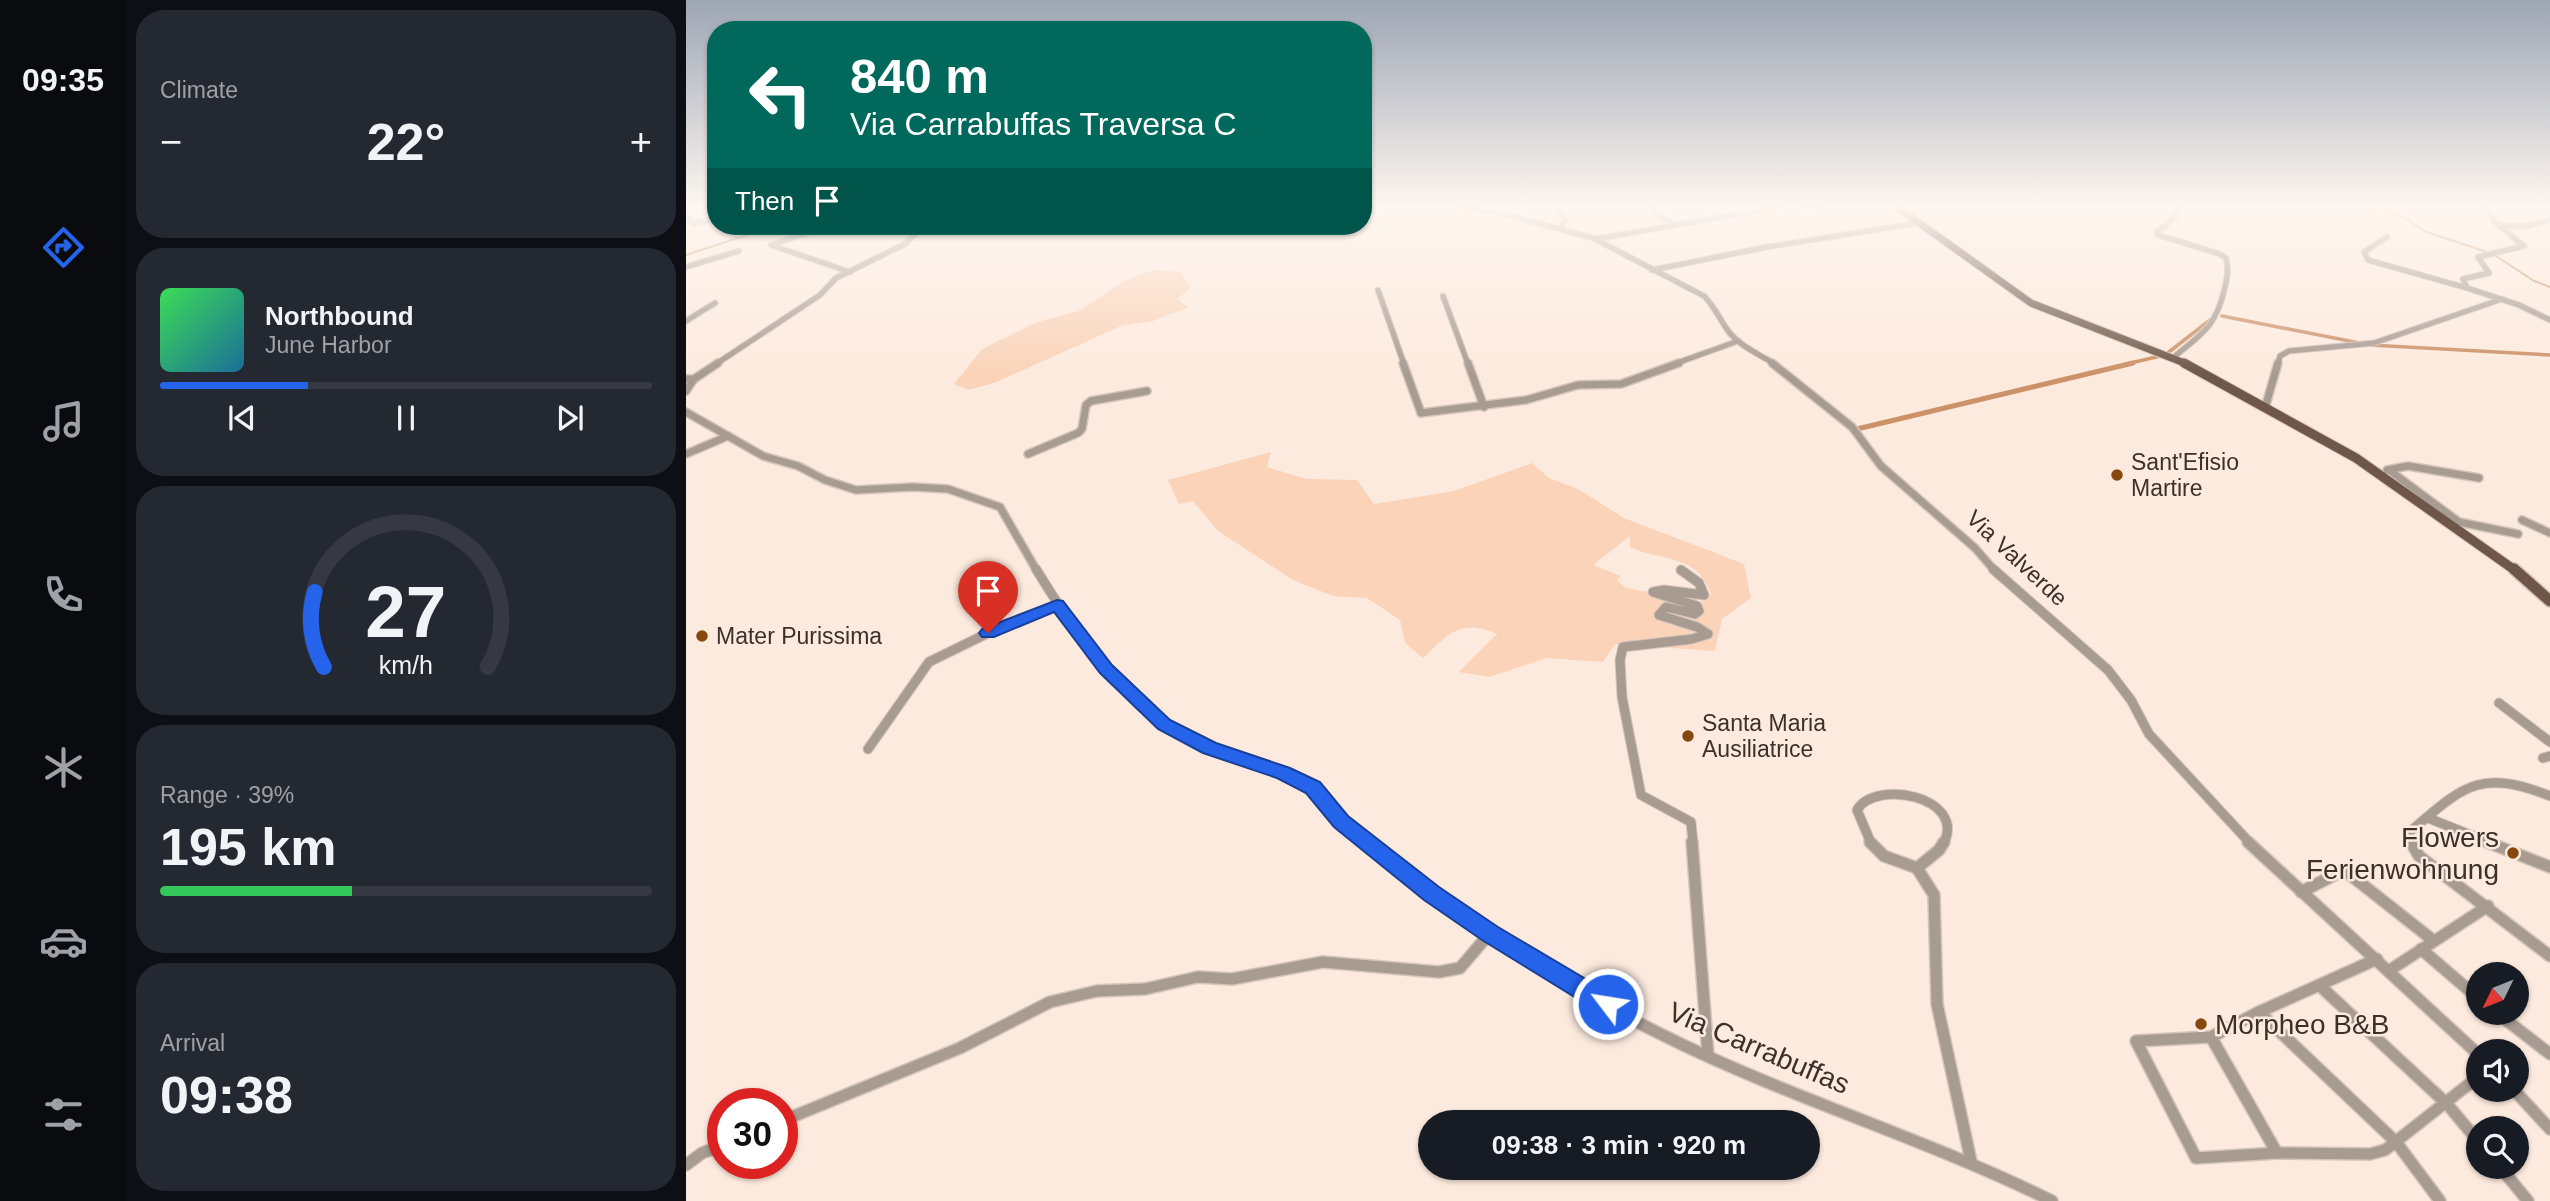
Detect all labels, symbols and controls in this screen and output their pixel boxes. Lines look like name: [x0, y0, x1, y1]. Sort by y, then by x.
icon: left: [735, 49, 826, 140]
text: 840 m: [850, 49, 989, 103]
text: 09:35: [22, 62, 104, 98]
text: Climate: [160, 77, 238, 103]
text: Via Carrabuffas Traversa C: [850, 106, 1237, 142]
text: 22°: [367, 113, 445, 171]
text: −: [160, 121, 182, 163]
text: +: [630, 121, 652, 163]
icon: arrive: [808, 182, 846, 220]
text: Then: [735, 186, 794, 216]
icon: directions: [39, 223, 88, 272]
text: Northbound: [265, 301, 414, 331]
text: June Harbor: [265, 332, 392, 358]
icon: music: [39, 397, 88, 446]
icon: previous: [223, 399, 261, 437]
icon: pause: [387, 399, 425, 437]
icon: next: [551, 399, 589, 437]
place label: Sant'Efisio Martire: [2131, 449, 2239, 501]
marker: Sant'Efisio Martire: [2109, 467, 2125, 483]
street label: Via Valverde: [1961, 505, 2073, 611]
pin: [958, 561, 1018, 633]
icon: phone: [39, 570, 88, 619]
text: 27: [366, 571, 446, 652]
icon: arrive: [969, 572, 1007, 610]
place label: Mater Purissima: [716, 623, 882, 649]
marker: Mater Purissima: [694, 628, 710, 644]
text: km/h: [379, 650, 433, 678]
place label: Santa Maria Ausiliatrice: [1702, 710, 1826, 762]
marker: Santa Maria Ausiliatrice: [1680, 728, 1696, 744]
icon: climate: [39, 743, 88, 792]
text: Range · 39%: [160, 782, 294, 808]
text: 195 km: [160, 818, 336, 876]
place label: Flowers Ferienwohnung: [2306, 822, 2499, 885]
marker: Flowers Ferienwohnung: [2505, 845, 2521, 861]
icon: car: [39, 917, 88, 966]
north arrow: [2466, 962, 2529, 1026]
map controls: [2466, 962, 2529, 1179]
position arrow: [1571, 967, 1645, 1041]
street label: Via Carrabuffas: [1664, 996, 1854, 1100]
place label: Morpheo B&B: [2215, 1009, 2389, 1040]
marker: Morpheo B&B: [2193, 1016, 2209, 1032]
text: Arrival: [160, 1030, 225, 1056]
button: sound: [2466, 1039, 2529, 1102]
text: 09:38: [160, 1066, 293, 1124]
speed limit sign: 30: [707, 1088, 798, 1179]
icon: filters: [39, 1090, 88, 1139]
button: search: [2466, 1116, 2529, 1179]
text: 09:38 · 3 min · 920 m: [1492, 1130, 1746, 1160]

